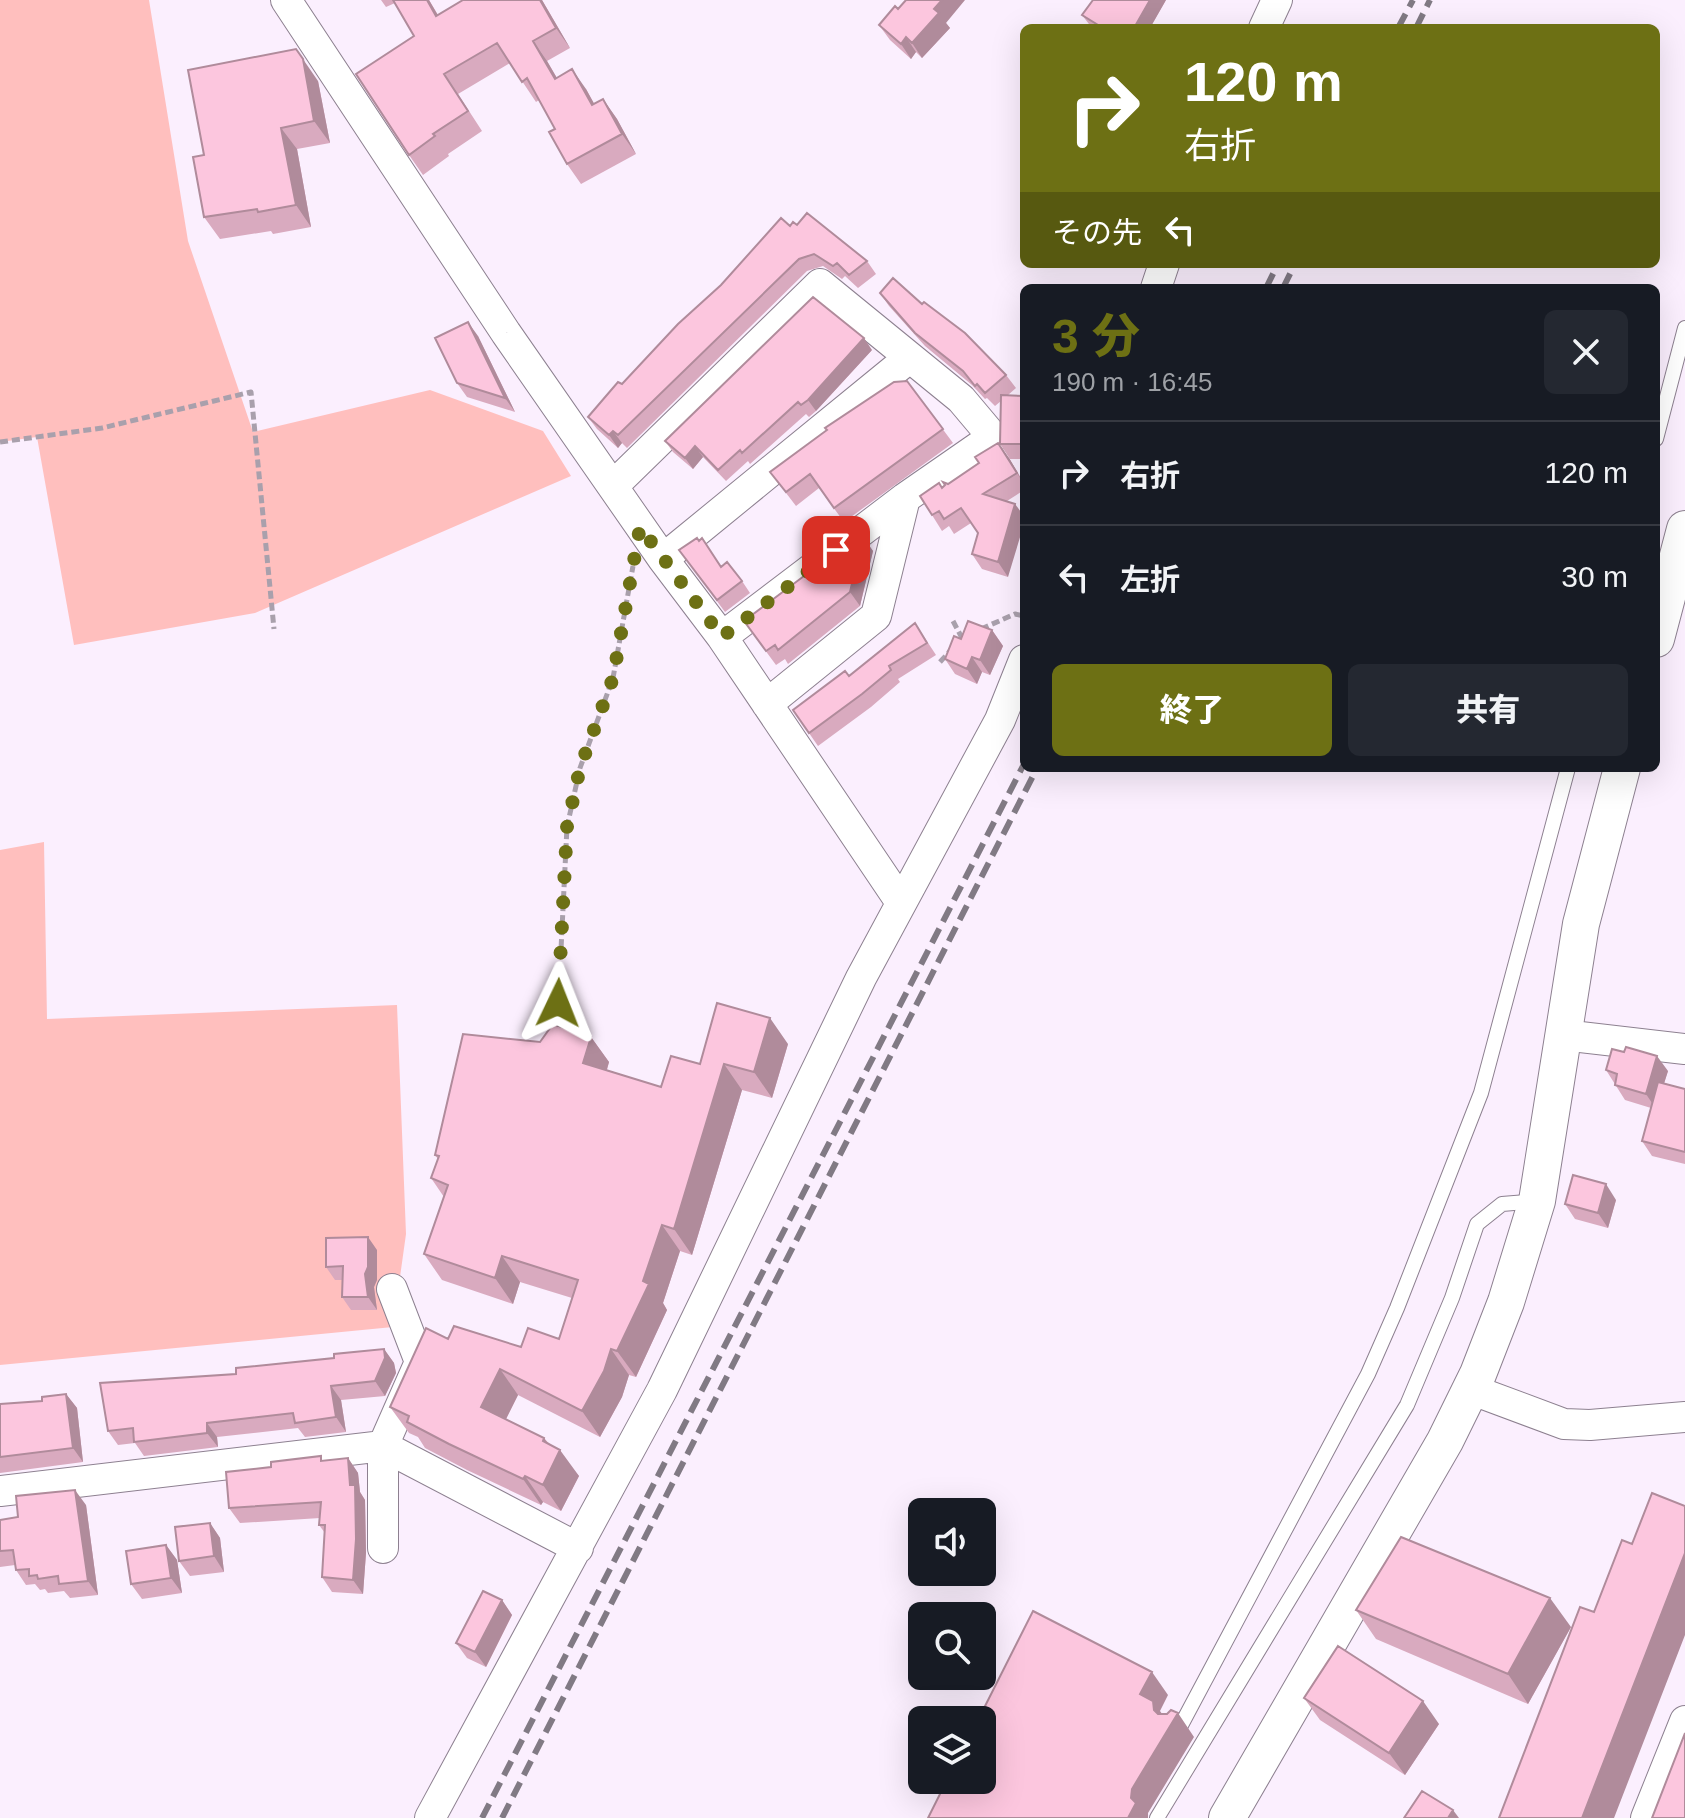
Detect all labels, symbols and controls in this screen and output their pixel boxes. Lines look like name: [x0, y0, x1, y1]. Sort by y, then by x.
text: 120 m: [1184, 50, 1343, 113]
icon: right: [1052, 56, 1156, 160]
text: 右折: [1184, 125, 1256, 166]
icon: left: [1158, 208, 1202, 252]
text: その先: [1052, 216, 1142, 249]
text: 3 分: [1052, 310, 1140, 363]
button: close: [1544, 310, 1628, 394]
text: 190 m · 16:45: [1052, 367, 1212, 397]
icon: right: [1052, 451, 1096, 495]
text: 120 m: [1545, 456, 1628, 489]
text: 右折: [1120, 459, 1180, 492]
pin: [802, 516, 870, 584]
icon: arrive: [814, 528, 858, 572]
icon: left: [1052, 555, 1096, 599]
text: 30 m: [1561, 560, 1628, 593]
text: 左折: [1120, 563, 1180, 596]
button: 終了: [1052, 664, 1332, 756]
button: 共有: [1348, 664, 1628, 756]
position arrow: [516, 961, 600, 1045]
map controls: [908, 1498, 996, 1794]
button: sound: [908, 1498, 996, 1586]
button: search: [908, 1602, 996, 1690]
button: layers: [908, 1706, 996, 1794]

